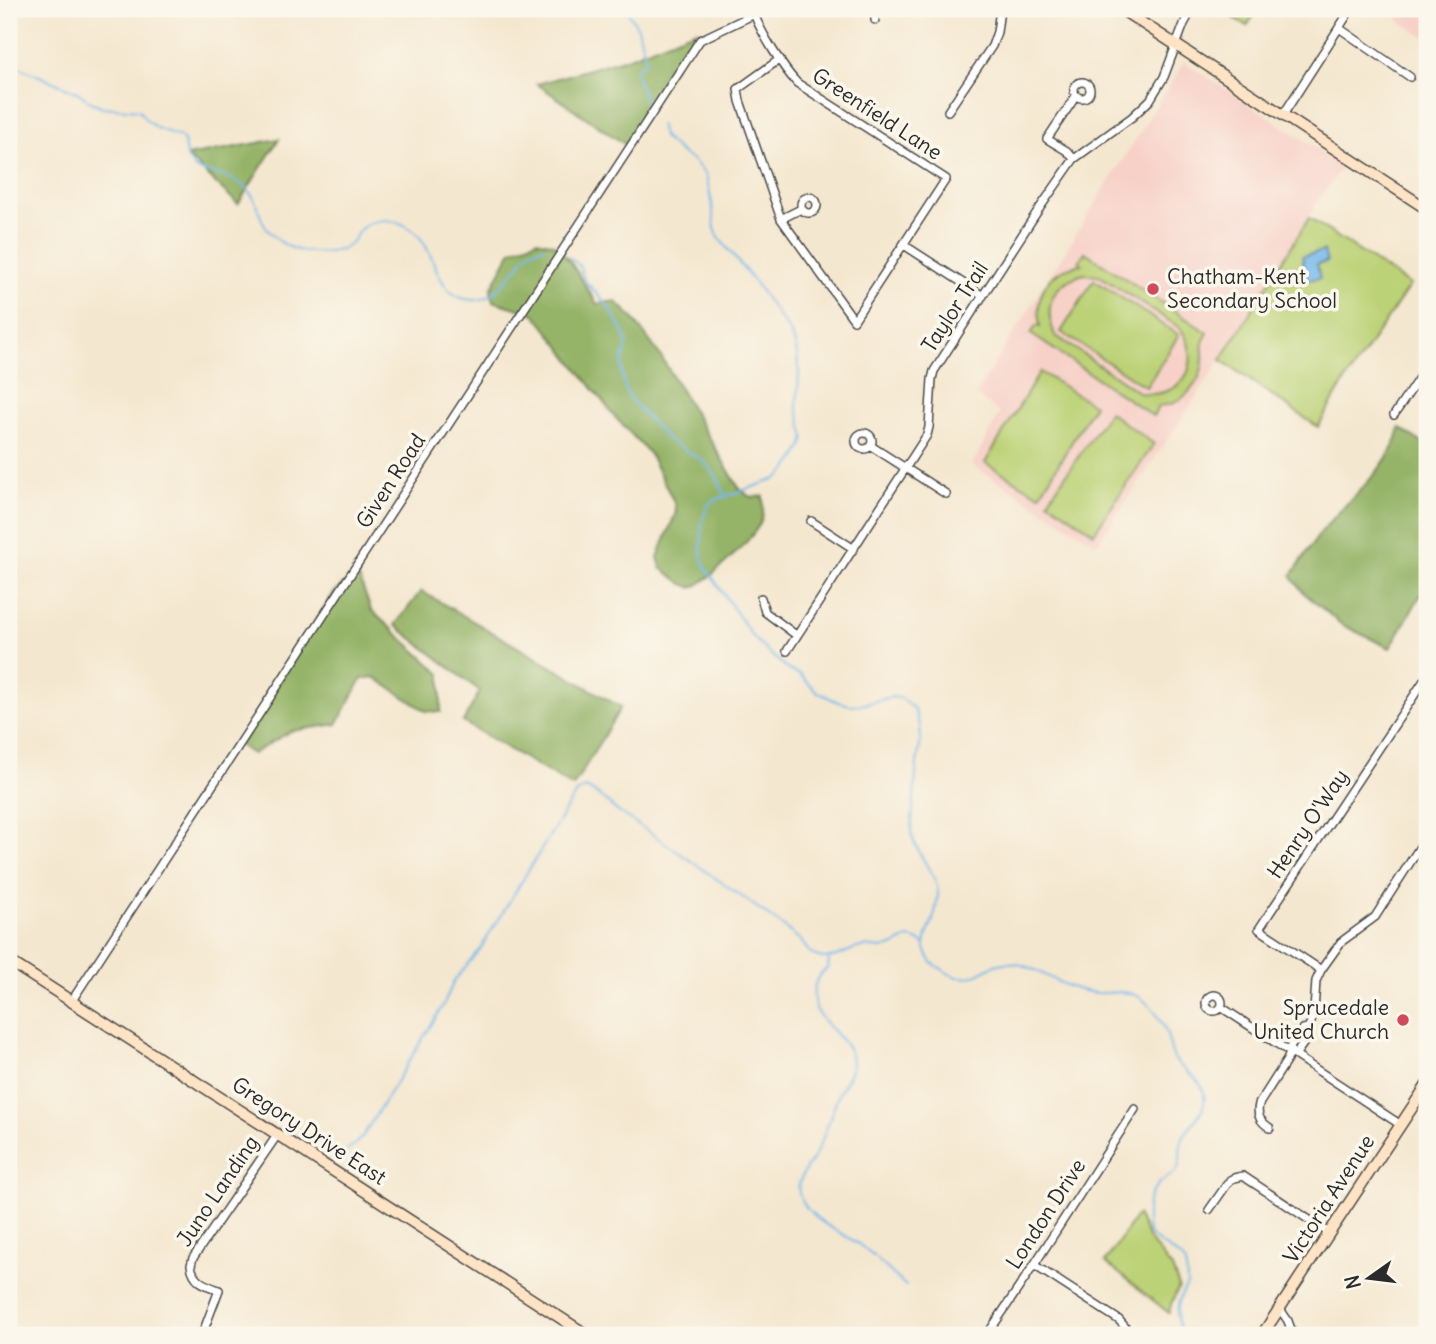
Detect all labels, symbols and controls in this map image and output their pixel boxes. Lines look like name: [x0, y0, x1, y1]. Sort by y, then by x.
street label: Greenfield Lane: [807, 62, 947, 166]
street label: Taylor Trail: [915, 256, 994, 357]
place label: Chatham-Kent Secondary School: [1167, 263, 1337, 314]
marker: Chatham-Kent Secondary School: [1145, 281, 1161, 297]
street label: Given Road: [350, 428, 431, 533]
street label: Henry O'Way: [1261, 764, 1354, 884]
place label: Sprucedale United Church: [1253, 994, 1389, 1045]
marker: Sprucedale United Church: [1395, 1012, 1411, 1028]
street label: Gregory Drive East: [227, 1071, 392, 1191]
street label: Victoria Avenue: [1277, 1129, 1380, 1268]
street label: Juno Landing: [171, 1130, 265, 1251]
street label: London Drive: [1000, 1153, 1091, 1274]
north arrow: [1334, 1242, 1404, 1312]
text: N: [1339, 1273, 1366, 1291]

